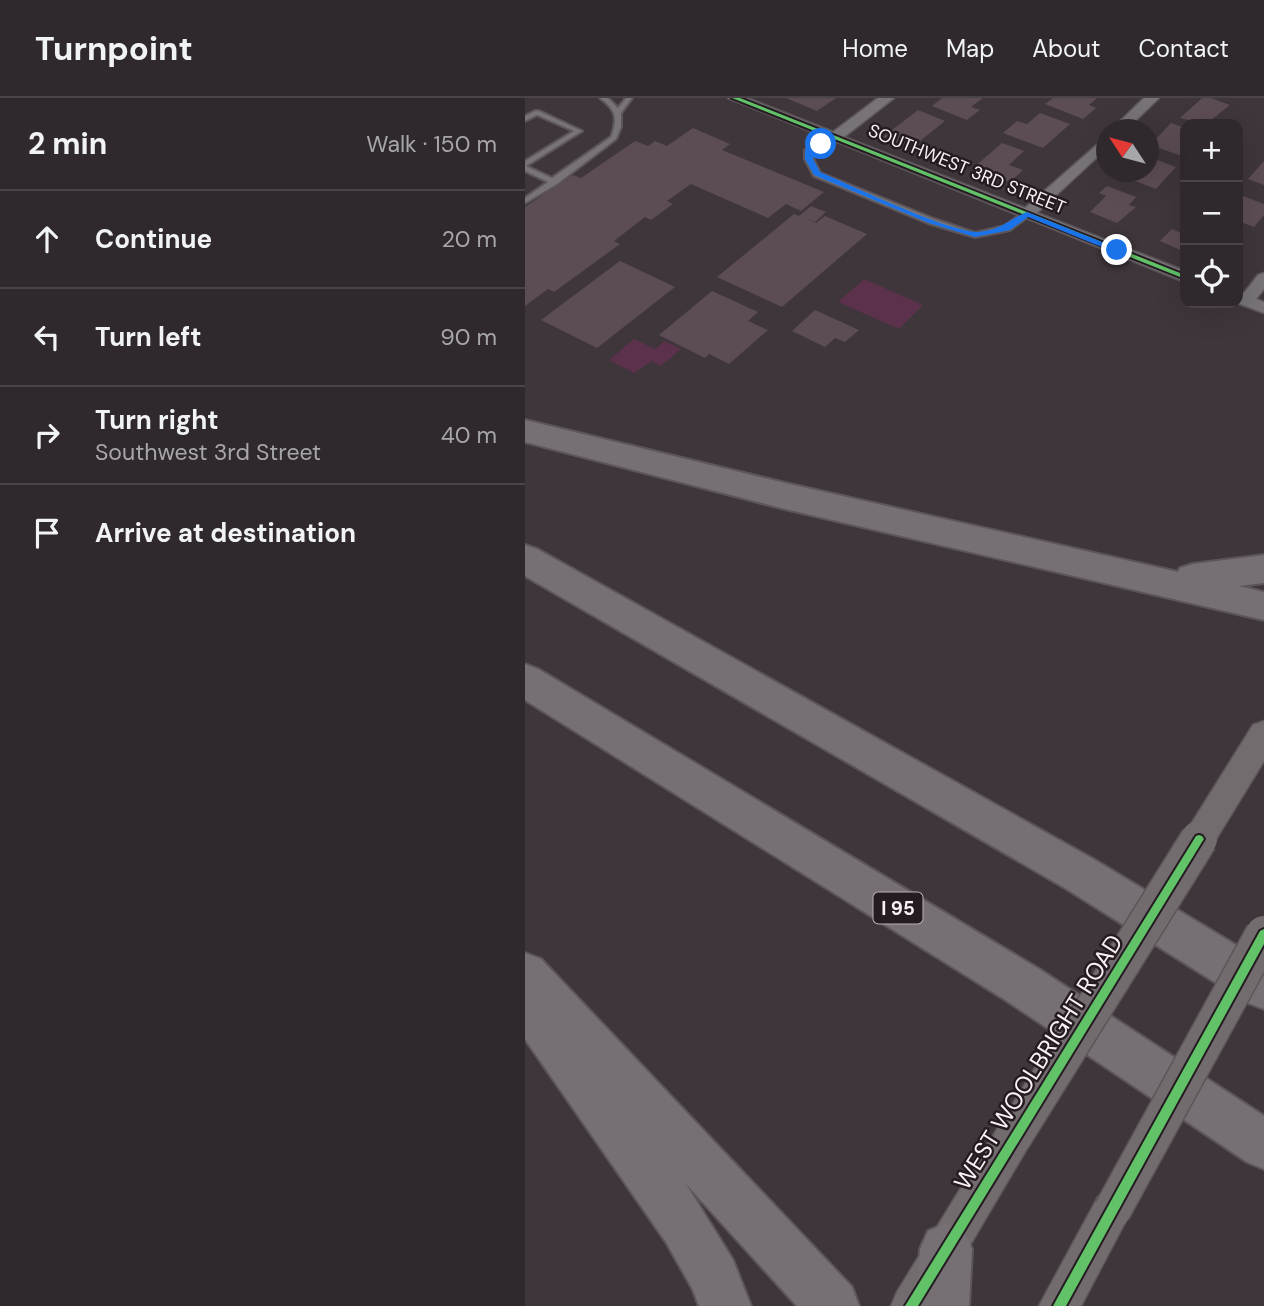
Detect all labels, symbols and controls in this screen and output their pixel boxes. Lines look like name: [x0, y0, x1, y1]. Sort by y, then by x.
text: Turnpoint: [35, 27, 193, 70]
text: Home: [842, 33, 908, 64]
text: Map: [946, 33, 994, 64]
text: About: [1032, 33, 1101, 64]
text: Contact: [1139, 33, 1229, 64]
street label: SOUTHWEST 3RD STREET: [865, 118, 1069, 220]
north arrow: [1096, 119, 1159, 182]
map controls: [1180, 119, 1243, 308]
button: +: [1180, 119, 1243, 182]
text: 2 min: [28, 124, 107, 163]
route start: [805, 128, 836, 159]
text: Walk · 150 m: [366, 129, 497, 159]
button: −: [1180, 182, 1243, 245]
icon: ahead: [28, 220, 66, 258]
text: Continue: [95, 222, 212, 256]
text: 20 m: [442, 224, 497, 254]
route end: [1101, 234, 1132, 265]
button: locate: [1180, 245, 1243, 308]
icon: left: [28, 318, 66, 356]
text: Turn left: [95, 320, 202, 354]
text: 90 m: [440, 322, 497, 352]
text: Turn right: [95, 403, 219, 437]
icon: right: [28, 416, 66, 454]
text: 40 m: [441, 420, 497, 450]
text: Southwest 3rd Street: [95, 437, 321, 467]
icon: arrive: [28, 514, 66, 552]
text: Arrive at destination: [95, 516, 356, 550]
road number: I 95: [873, 892, 923, 923]
street label: WEST WOOLBRIGHT ROAD: [947, 929, 1129, 1195]

